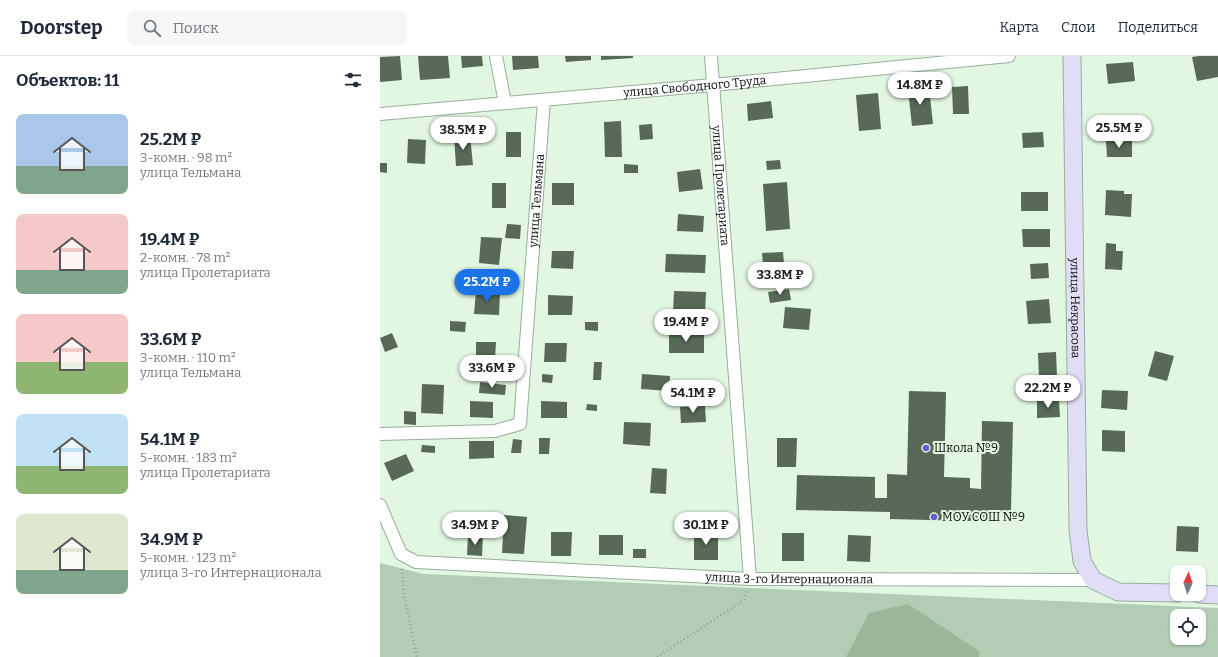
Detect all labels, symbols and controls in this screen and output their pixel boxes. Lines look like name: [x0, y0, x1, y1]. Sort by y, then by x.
search box: [127, 10, 407, 46]
text: Doorstep: [20, 16, 103, 39]
icon: search: [141, 17, 163, 39]
text: Поиск: [173, 19, 219, 37]
text: Карта: [999, 19, 1039, 36]
text: Слои: [1061, 19, 1096, 36]
text: Поделиться: [1118, 19, 1198, 36]
icon: filters: [342, 69, 364, 91]
text: Объектов: 11: [16, 70, 119, 91]
pin: 14.8M ₽: [883, 72, 957, 106]
street label: улица Свободного Труда: [622, 73, 767, 100]
text: 14.8M ₽: [897, 77, 943, 92]
pin: 25.5M ₽: [1082, 115, 1156, 149]
pin: 38.5M ₽: [426, 117, 500, 151]
text: 25.5M ₽: [1096, 120, 1142, 135]
text: 38.5M ₽: [439, 122, 487, 137]
street label: улица Пролетариата: [709, 124, 732, 247]
text: 25.2M ₽: [140, 129, 201, 150]
icon: home: [48, 130, 96, 178]
text: 3-комн. · 98 m²: [140, 150, 232, 165]
street label: улица Тельмана: [526, 153, 547, 249]
text: улица Тельмана: [140, 165, 241, 180]
text: 19.4M ₽: [140, 229, 200, 250]
icon: home: [48, 230, 96, 278]
text: 2-комн. · 78 m²: [140, 250, 231, 265]
street label: улица Некрасова: [1068, 257, 1083, 359]
pin: 33.8M ₽: [743, 262, 817, 296]
text: улица Пролетариата: [140, 265, 271, 280]
text: 33.8M ₽: [756, 267, 804, 282]
pin: 25.2M ₽: [450, 269, 524, 303]
text: 25.2M ₽: [464, 274, 510, 289]
pin: 19.4M ₽: [649, 309, 723, 343]
text: 19.4M ₽: [663, 314, 709, 329]
text: 33.6M ₽: [140, 329, 201, 350]
icon: home: [48, 330, 96, 378]
text: 3-комн. · 110 m²: [140, 350, 236, 365]
pin: 33.6M ₽: [455, 355, 529, 389]
text: 33.6M ₽: [469, 360, 515, 375]
text: улица Тельмана: [140, 365, 241, 380]
pin: 22.2M ₽: [1011, 375, 1085, 409]
pin: 54.1M ₽: [656, 380, 730, 414]
text: 22.2M ₽: [1024, 380, 1072, 395]
text: 54.1M ₽: [670, 385, 716, 400]
text: 54.1M ₽: [140, 429, 200, 450]
icon: home: [48, 430, 96, 478]
place label: Школа №9: [934, 441, 998, 455]
marker: Школа №9: [921, 443, 931, 453]
text: 5-комн. · 183 m²: [140, 450, 237, 465]
text: улица Пролетариата: [140, 465, 271, 480]
place label: МОУ СОШ №9: [942, 510, 1025, 524]
pin: 34.9M ₽: [438, 512, 512, 546]
pin: 30.1M ₽: [669, 512, 743, 546]
marker: МОУ СОШ №9: [929, 512, 939, 522]
text: 34.9M ₽: [451, 517, 499, 532]
text: 30.1M ₽: [683, 517, 729, 532]
text: 34.9M ₽: [140, 529, 203, 550]
icon: home: [48, 530, 96, 578]
text: 5-комн. · 123 m²: [140, 550, 236, 565]
text: улица 3-го Интернационала: [140, 565, 322, 580]
north arrow: [1170, 565, 1206, 601]
map controls: [1170, 565, 1206, 645]
street label: улица 3-го Интернационала: [704, 570, 874, 586]
button: locate: [1170, 609, 1206, 645]

